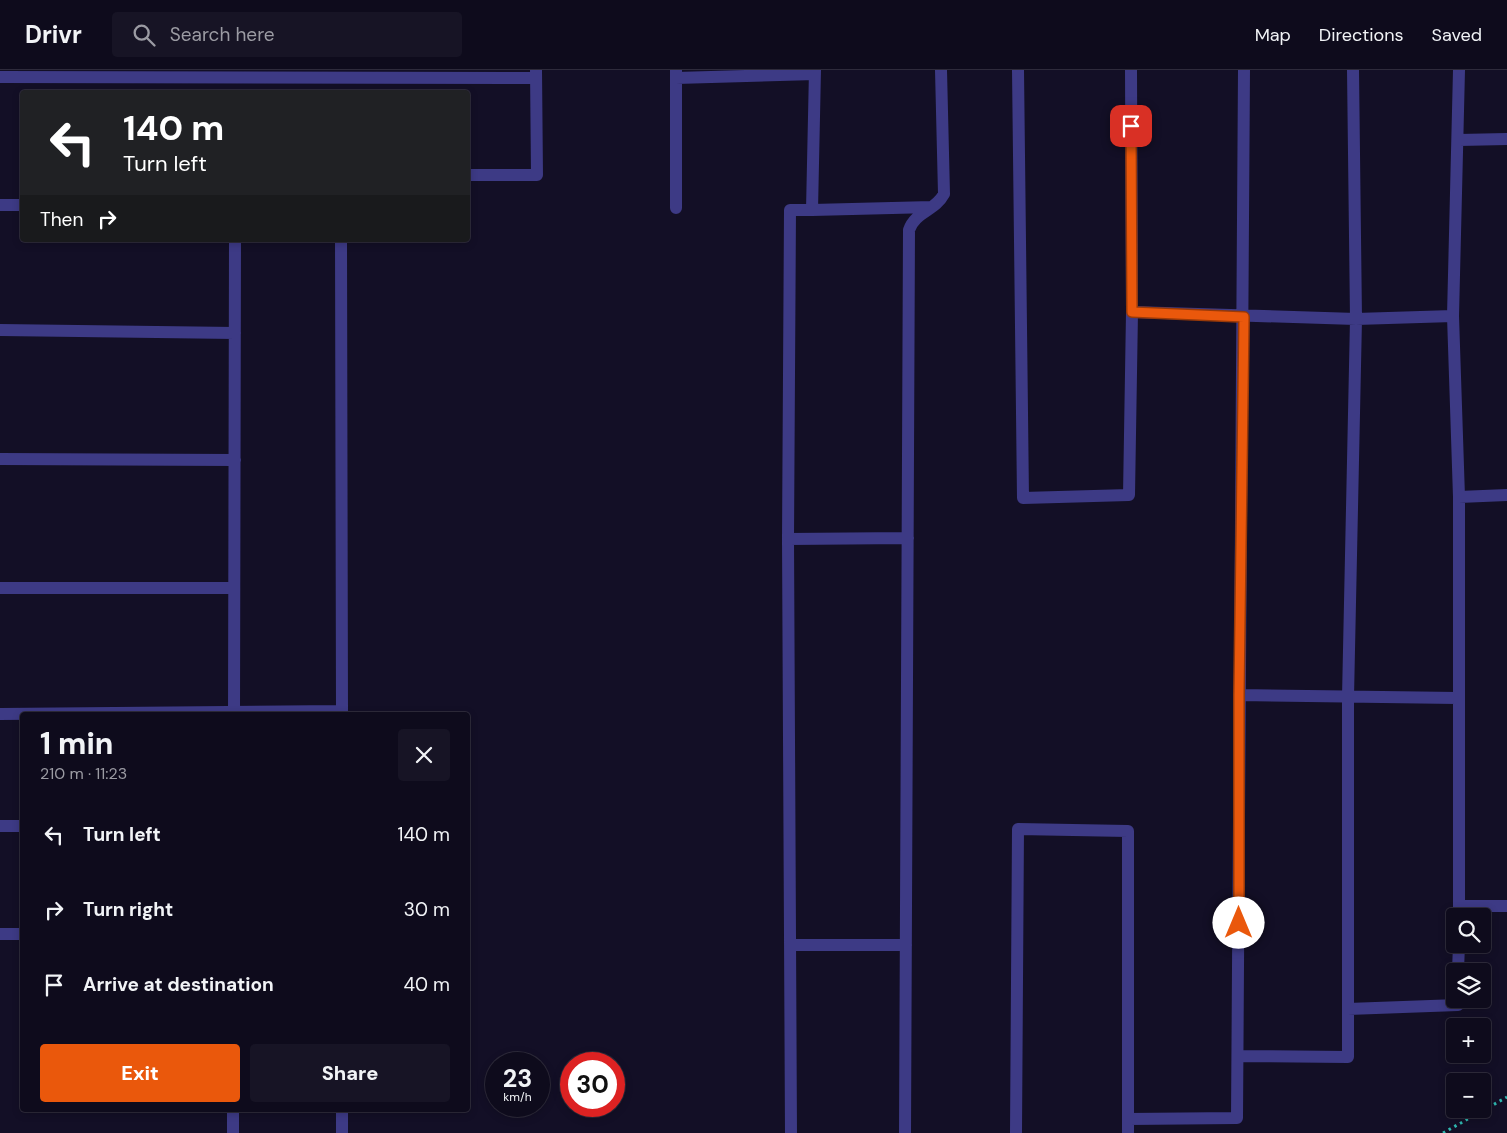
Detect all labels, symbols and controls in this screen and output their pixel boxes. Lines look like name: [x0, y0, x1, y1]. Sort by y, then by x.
search box: [112, 12, 462, 57]
text: Drivr: [25, 19, 82, 50]
icon: search: [130, 21, 158, 49]
text: Search here: [170, 22, 275, 47]
text: Map: [1255, 23, 1291, 47]
text: Directions: [1319, 23, 1404, 47]
text: Saved: [1432, 23, 1482, 47]
text: 140 m: [123, 105, 224, 151]
pin: [1110, 105, 1152, 147]
icon: left: [40, 110, 105, 175]
icon: arrive: [1117, 112, 1145, 140]
text: Turn left: [123, 149, 207, 178]
icon: right: [93, 205, 121, 233]
text: Then: [40, 207, 83, 232]
text: 1 min: [40, 724, 113, 763]
button: close: [398, 729, 450, 781]
text: 210 m · 11:23: [40, 763, 127, 784]
icon: left: [40, 821, 68, 849]
text: Turn left: [83, 822, 161, 847]
text: 140 m: [398, 822, 450, 847]
icon: right: [40, 896, 68, 924]
position arrow: [1212, 896, 1264, 948]
text: Turn right: [83, 897, 173, 922]
text: 30 m: [404, 897, 450, 922]
map controls: [1446, 908, 1491, 1118]
button: search: [1446, 908, 1491, 953]
button: layers: [1446, 963, 1491, 1008]
icon: arrive: [40, 971, 68, 999]
text: Arrive at destination: [83, 972, 274, 997]
text: 40 m: [403, 972, 450, 997]
button: +: [1446, 1018, 1491, 1063]
button: Exit: [40, 1044, 240, 1102]
button: Share: [250, 1044, 450, 1102]
speed limit sign: 30: [560, 1052, 625, 1117]
text: 23: [503, 1062, 532, 1095]
button: −: [1446, 1073, 1491, 1118]
text: km/h: [503, 1089, 532, 1105]

